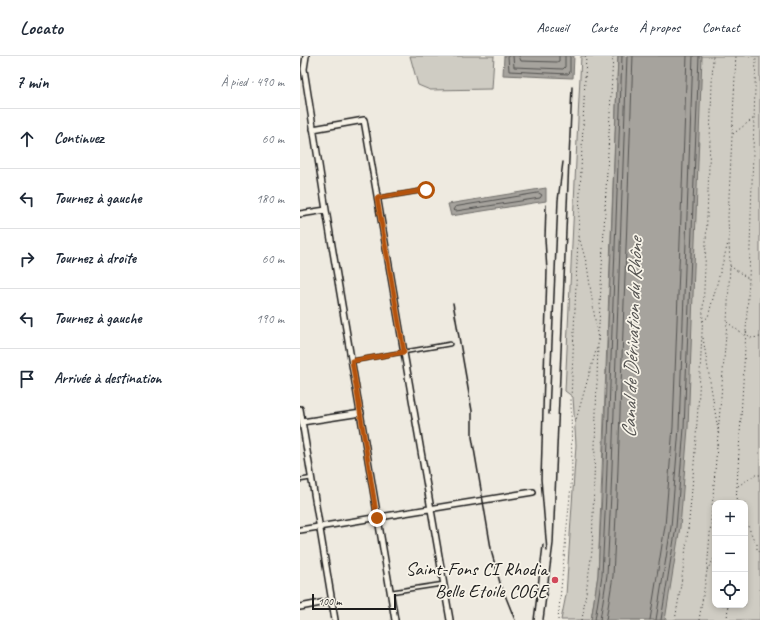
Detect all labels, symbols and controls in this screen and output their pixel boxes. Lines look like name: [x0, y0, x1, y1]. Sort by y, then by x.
text: Locato: [20, 16, 63, 40]
text: Accueil: [537, 19, 568, 36]
text: Carte: [590, 19, 617, 36]
text: À propos: [639, 19, 680, 36]
text: Contact: [702, 19, 740, 36]
text: 7 min: [16, 72, 49, 93]
text: À pied · 490 m: [221, 74, 284, 90]
icon: ahead: [16, 128, 38, 150]
text: Continuez: [54, 129, 104, 148]
text: 60 m: [262, 131, 284, 147]
route start: [417, 181, 435, 199]
icon: left: [16, 188, 38, 210]
text: Tournez à gauche: [54, 189, 141, 208]
text: 180 m: [256, 191, 284, 207]
water label: Canal de Dérivation du Rhône: [616, 234, 648, 438]
icon: right: [16, 248, 38, 270]
text: Tournez à droite: [54, 249, 136, 268]
text: 60 m: [262, 251, 284, 267]
icon: left: [16, 308, 38, 330]
text: Tournez à gauche: [54, 309, 141, 328]
text: 190 m: [256, 311, 284, 327]
icon: arrive: [16, 368, 38, 390]
text: Arrivée à destination: [54, 369, 162, 388]
map controls: [712, 500, 748, 608]
button: +: [712, 500, 748, 536]
route end: [368, 509, 386, 527]
button: −: [712, 536, 748, 572]
place label: Saint-Fons CI Rhodia Belle Etoile COGE: [406, 557, 550, 603]
button: locate: [712, 572, 748, 608]
marker: Saint-Fons CI Rhodia Belle Etoile COGE: [550, 575, 560, 585]
scale bar: [312, 592, 396, 611]
text: 100 m: [318, 594, 342, 608]

